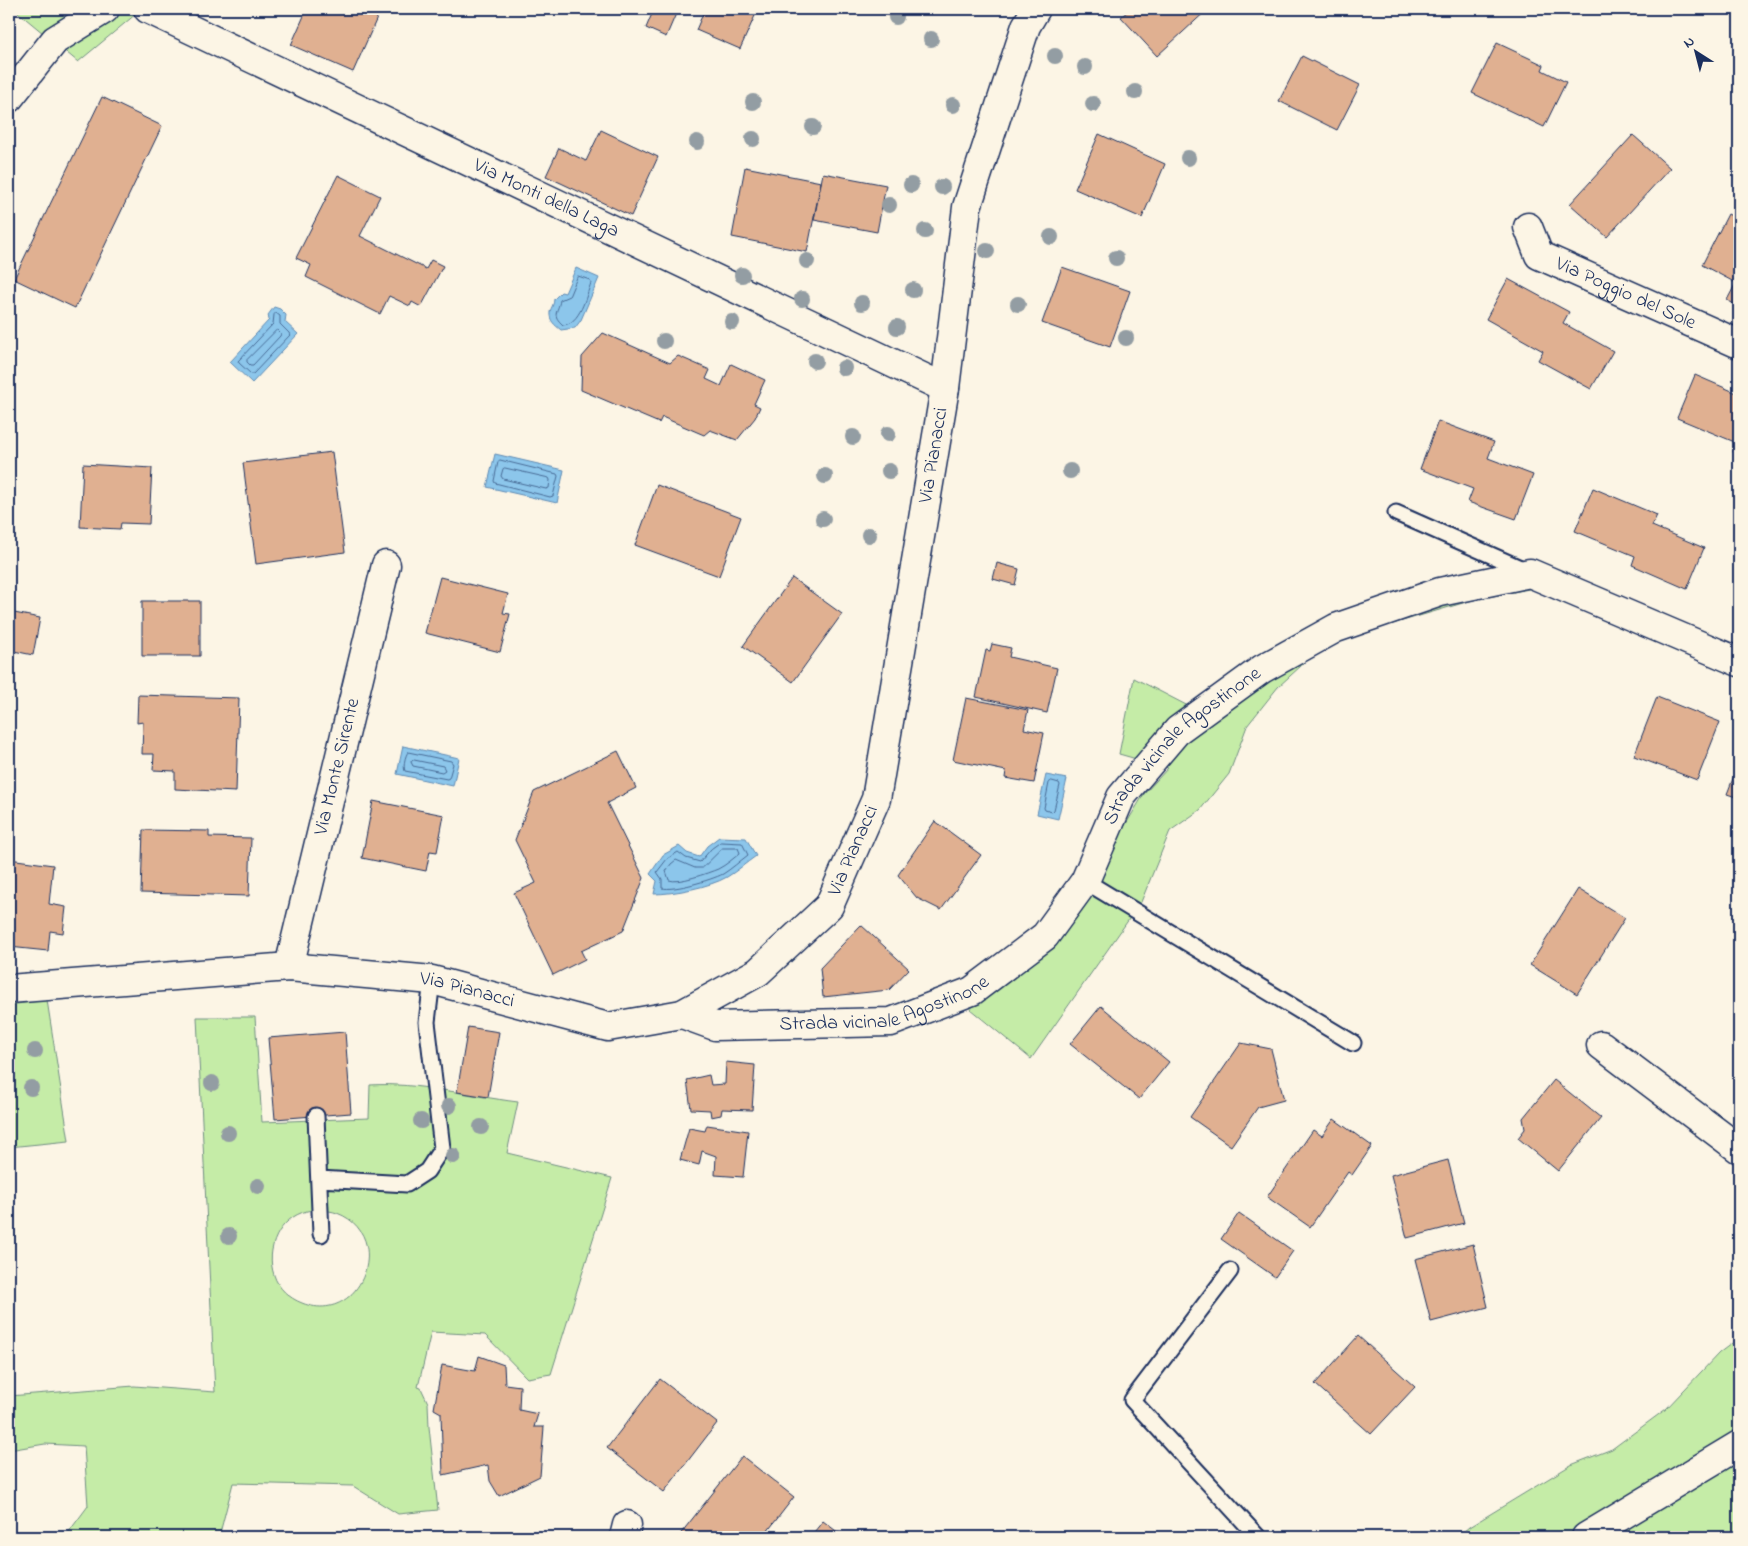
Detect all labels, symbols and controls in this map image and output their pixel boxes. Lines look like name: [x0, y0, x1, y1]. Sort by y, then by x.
north arrow: [1670, 28, 1720, 78]
text: N: [1679, 31, 1699, 54]
street label: Via Monti della Laga: [468, 151, 624, 245]
street label: Via Poggio del Sole: [1550, 249, 1701, 338]
street label: Via Pianacci: [911, 405, 956, 506]
street label: Strada vicinale Agostinone: [1096, 660, 1267, 830]
street label: Via Monte Sirente: [307, 695, 368, 839]
street label: Via Pianacci: [820, 801, 886, 902]
street label: Via Pianacci: [418, 964, 518, 1016]
street label: Strada vicinale Agostinone: [779, 968, 996, 1039]

